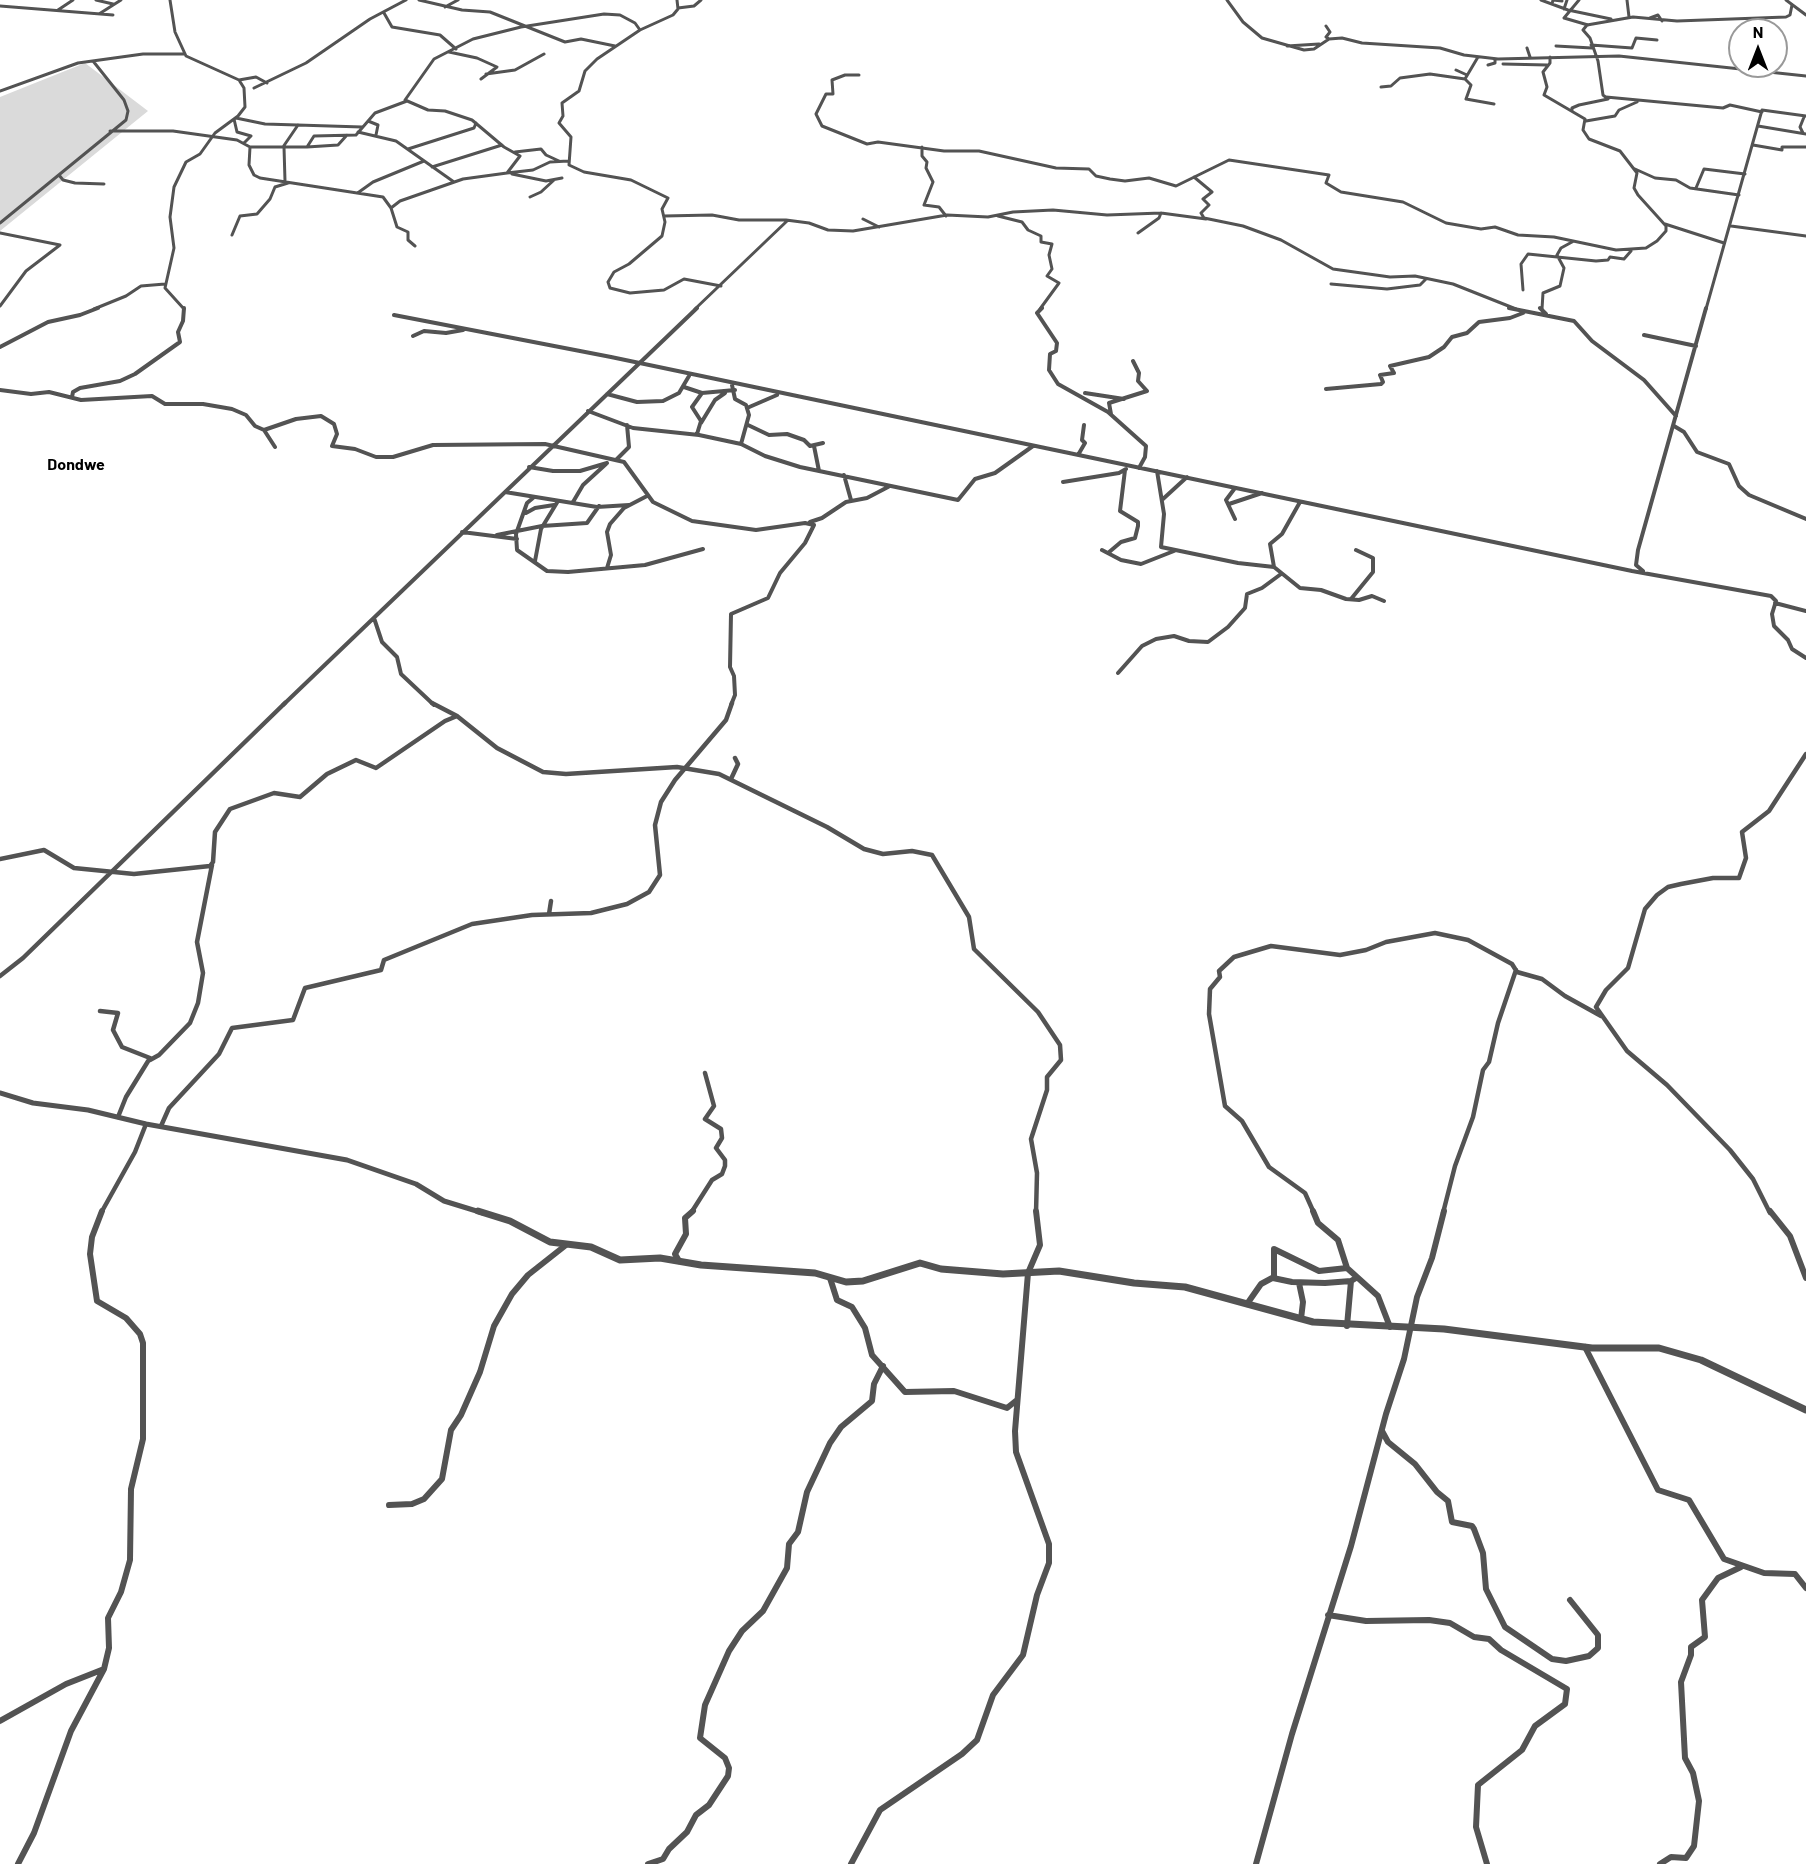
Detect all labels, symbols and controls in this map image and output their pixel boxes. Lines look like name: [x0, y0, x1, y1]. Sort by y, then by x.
north arrow: [1728, 18, 1788, 78]
text: N: [1753, 22, 1763, 41]
district label: Dondwe: [47, 455, 105, 475]

